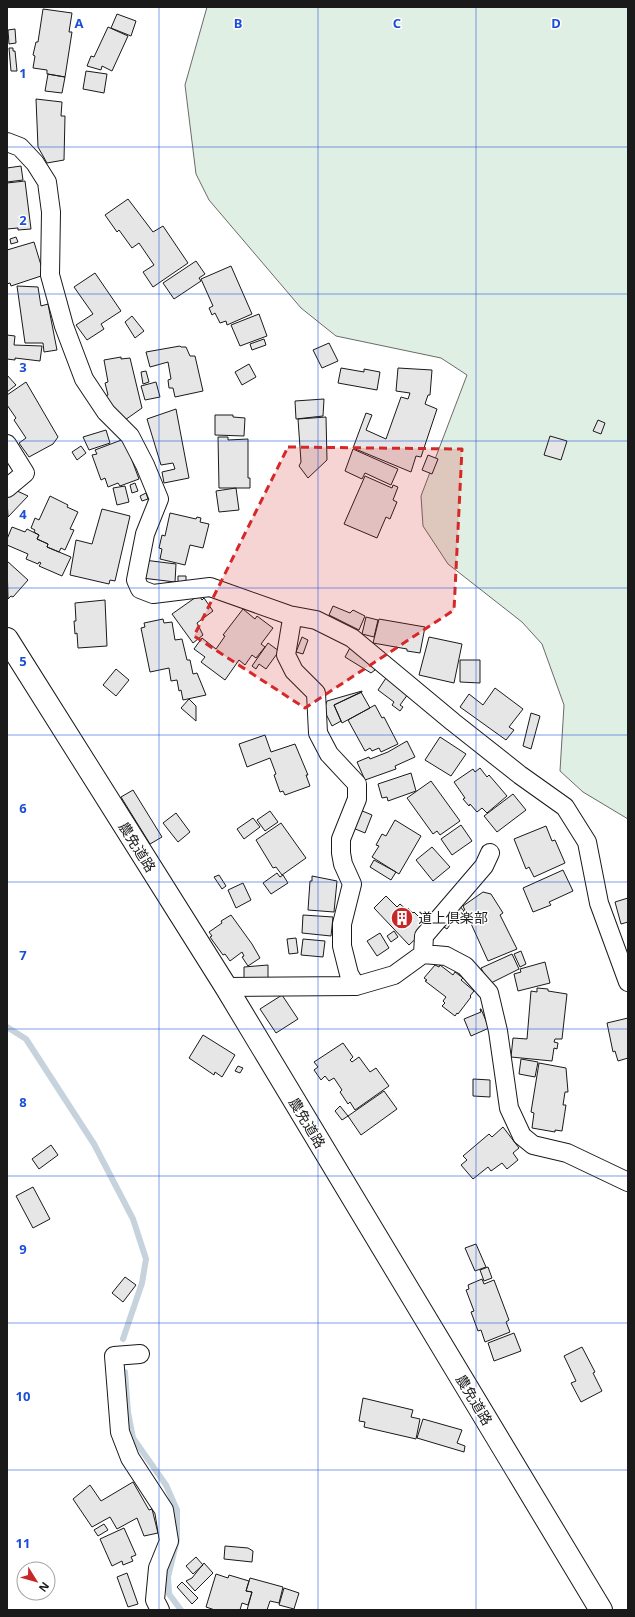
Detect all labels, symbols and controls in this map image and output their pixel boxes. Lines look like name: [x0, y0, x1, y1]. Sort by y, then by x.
text: A: [75, 14, 84, 32]
text: B: [234, 14, 242, 32]
text: C: [393, 14, 401, 32]
text: D: [551, 14, 561, 32]
text: 1: [19, 64, 27, 82]
text: 2: [19, 211, 27, 229]
text: 3: [19, 358, 27, 376]
text: 4: [19, 505, 27, 523]
text: 5: [19, 652, 27, 670]
text: 6: [19, 799, 27, 817]
street label: 農免道路: [115, 818, 160, 876]
building icon: 道上倶楽部: [389, 905, 415, 931]
place label: 道上倶楽部: [418, 908, 488, 927]
text: 7: [19, 946, 27, 964]
text: 8: [19, 1093, 27, 1111]
street label: 農免道路: [285, 1094, 330, 1152]
text: 9: [19, 1240, 27, 1258]
street label: 農免道路: [452, 1371, 497, 1429]
text: 10: [16, 1387, 30, 1405]
text: 11: [16, 1534, 30, 1552]
north arrow: [16, 1561, 56, 1601]
text: N: [36, 1579, 53, 1595]

